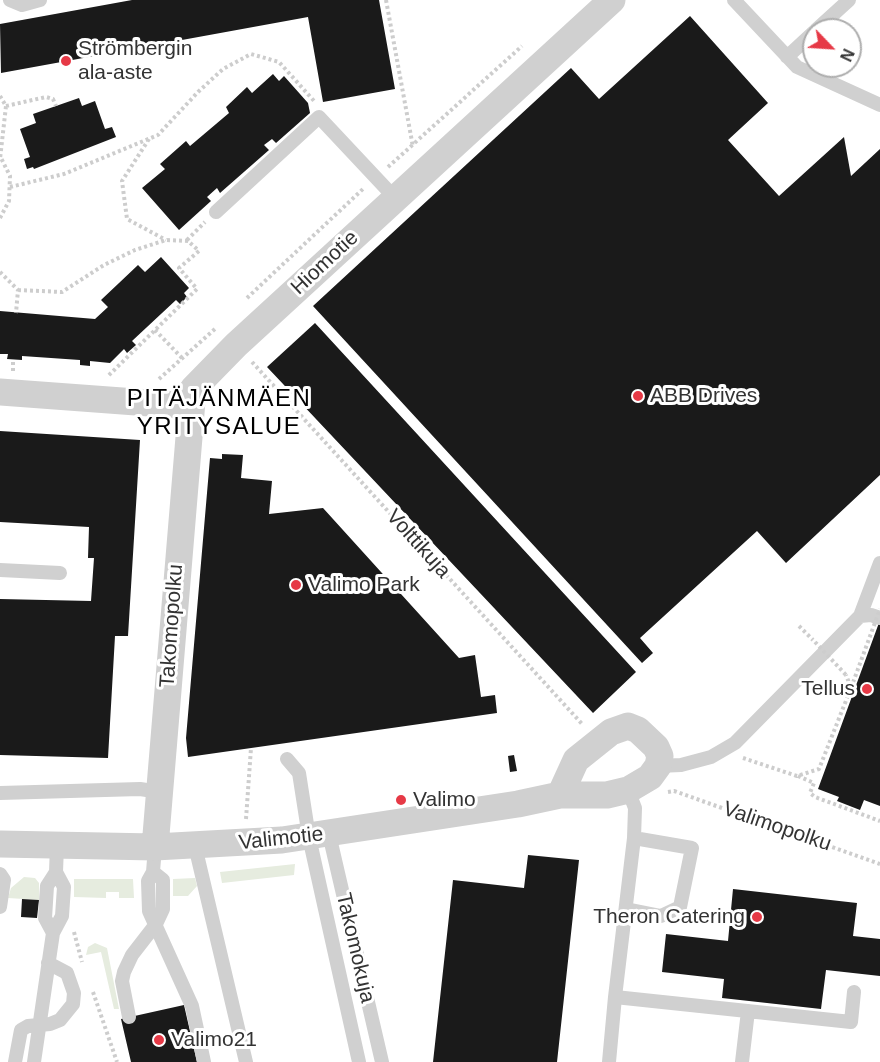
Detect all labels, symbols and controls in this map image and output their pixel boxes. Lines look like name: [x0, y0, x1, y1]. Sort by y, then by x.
north arrow: [802, 18, 862, 78]
place label: Strömbergin ala-aste: [78, 36, 192, 86]
text: N: [837, 46, 857, 64]
marker: Strömbergin ala-aste: [59, 54, 73, 68]
street label: Hiomotie: [286, 226, 364, 300]
place label: ABB Drives: [650, 383, 757, 409]
district label: PITÄJÄNMÄEN YRITYSALUE: [127, 385, 311, 441]
marker: ABB Drives: [631, 389, 645, 403]
street label: Volttikuja: [381, 504, 455, 584]
street label: Takomopolku: [155, 563, 189, 689]
place label: Valimo Park: [308, 572, 420, 598]
marker: Valimo Park: [289, 578, 303, 592]
place label: Tellus: [801, 676, 855, 702]
marker: Tellus: [860, 682, 874, 696]
place label: Valimo: [413, 787, 476, 813]
marker: Valimo: [394, 793, 408, 807]
street label: Valimopolku: [720, 797, 834, 857]
street label: Valimotie: [238, 822, 324, 856]
street label: Takomokuja: [330, 891, 380, 1005]
place label: Theron Catering: [593, 904, 745, 930]
marker: Theron Catering: [750, 910, 764, 924]
place label: Valimo21: [171, 1027, 257, 1053]
marker: Valimo21: [152, 1033, 166, 1047]

